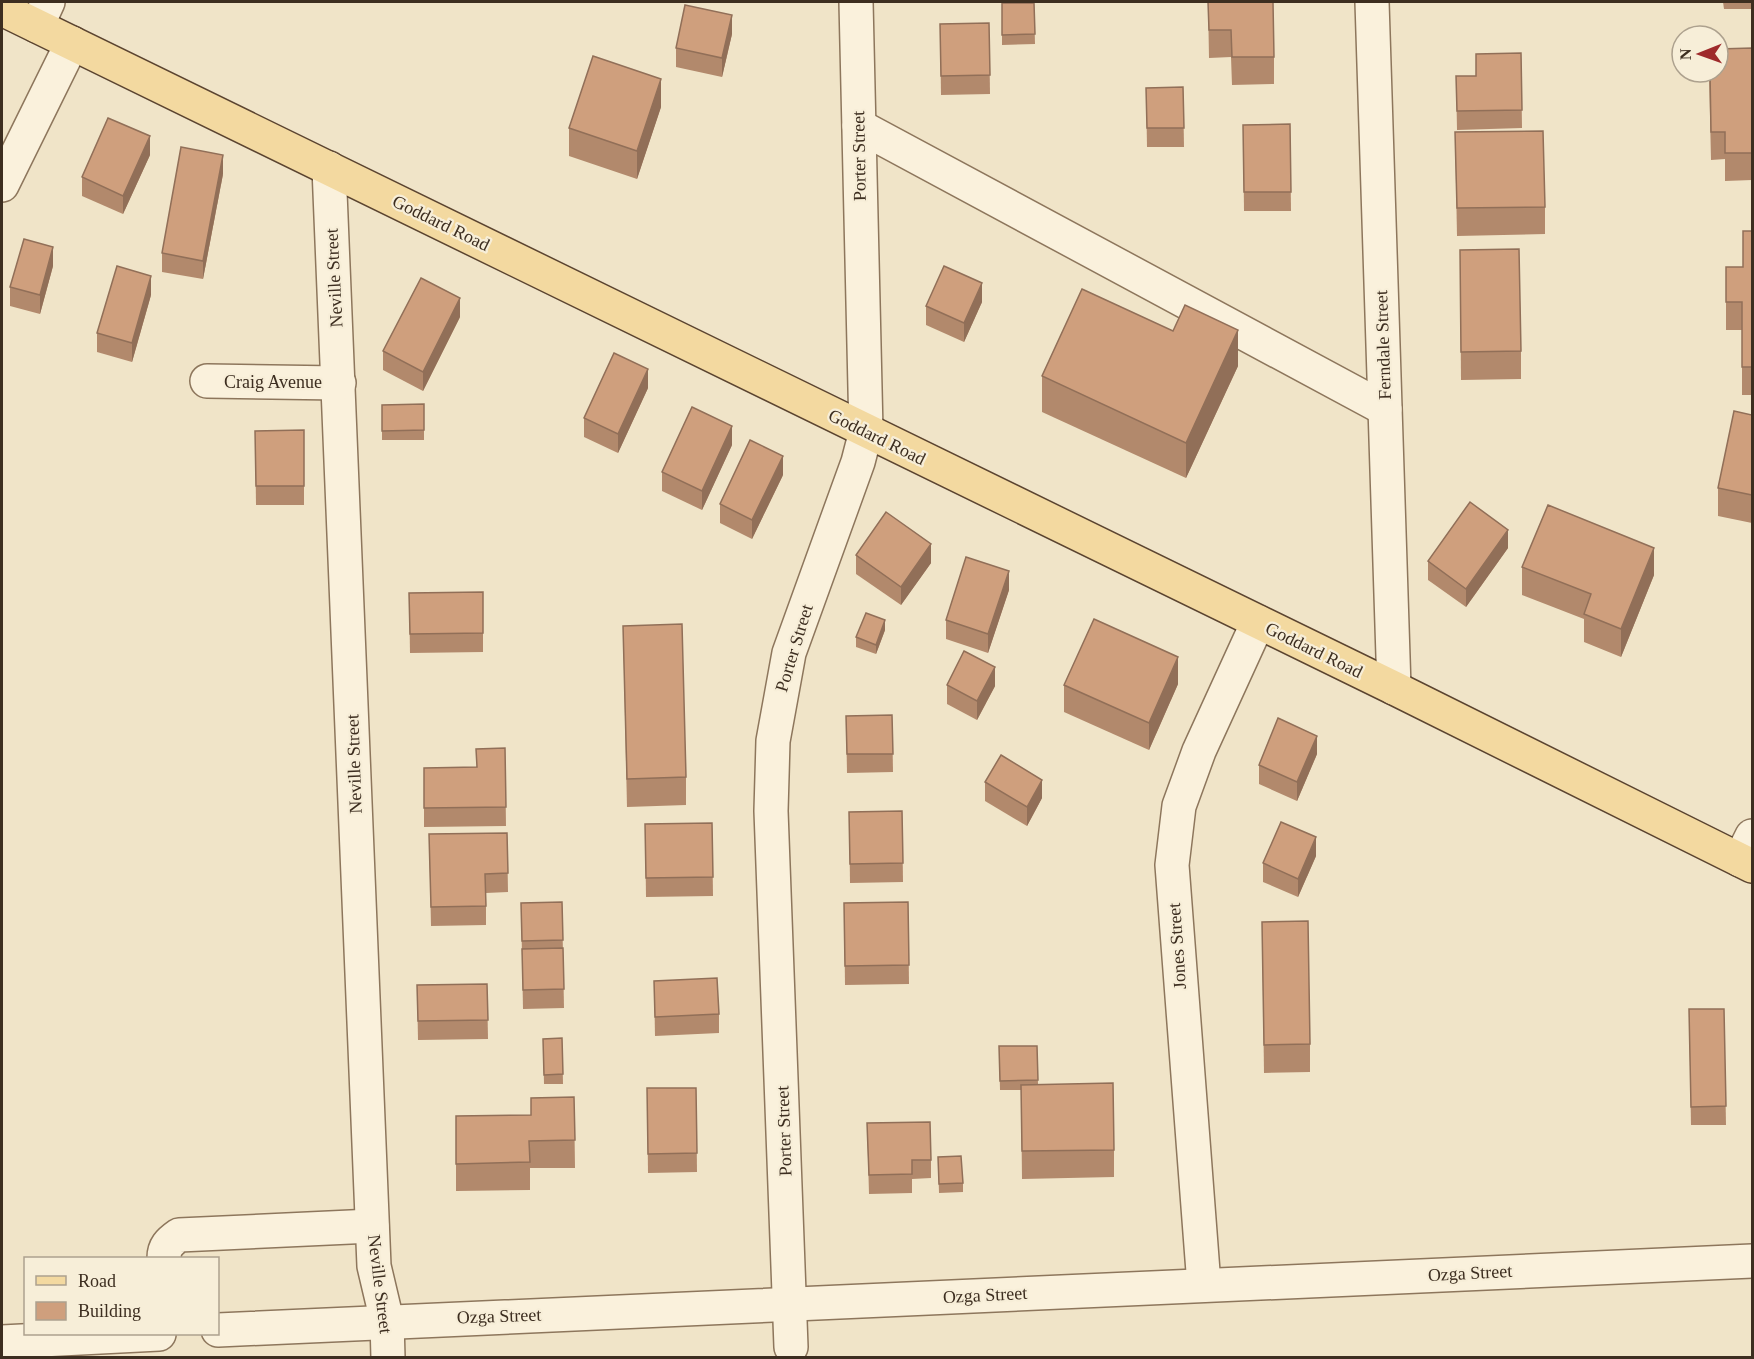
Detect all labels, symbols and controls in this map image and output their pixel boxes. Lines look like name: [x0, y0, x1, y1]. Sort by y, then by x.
north arrow: [1670, 24, 1730, 84]
text: N: [1677, 48, 1694, 60]
street label: Porter Street: [848, 111, 870, 201]
street label: Goddard Road: [389, 191, 493, 255]
street label: Neville Street: [321, 228, 347, 328]
street label: Ferndale Street: [1371, 290, 1395, 400]
street label: Craig Avenue: [224, 372, 322, 392]
street label: Goddard Road: [825, 405, 929, 469]
street label: Porter Street: [771, 602, 817, 694]
street label: Goddard Road: [1262, 618, 1366, 682]
street label: Neville Street: [342, 714, 366, 814]
street label: Jones Street: [1164, 902, 1190, 990]
street label: Porter Street: [772, 1085, 796, 1177]
street label: Neville Street: [364, 1233, 396, 1335]
legend: [24, 1257, 219, 1335]
street label: Ozga Street: [1427, 1261, 1513, 1285]
text: Road: [78, 1271, 116, 1291]
street label: Ozga Street: [942, 1283, 1028, 1307]
text: Building: [78, 1301, 141, 1321]
street label: Ozga Street: [456, 1305, 542, 1327]

